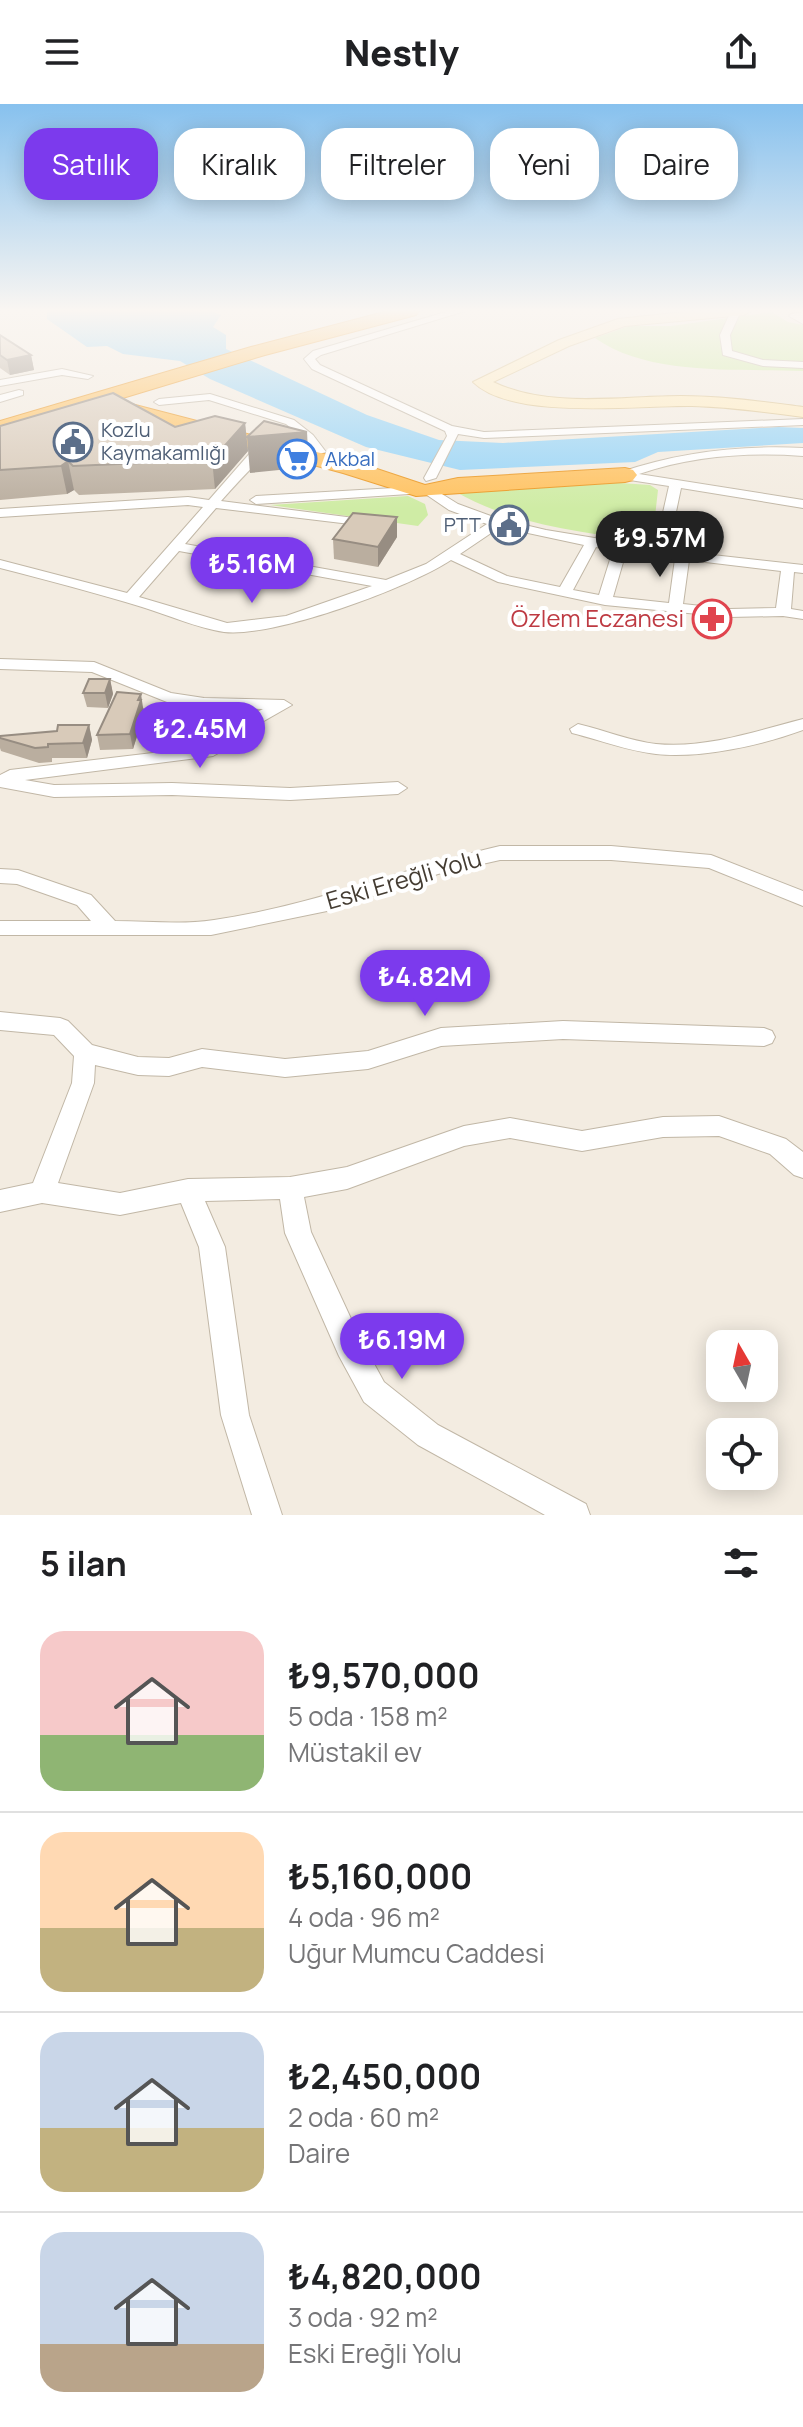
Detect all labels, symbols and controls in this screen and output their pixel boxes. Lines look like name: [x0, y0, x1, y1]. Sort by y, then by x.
text: Nestly: [344, 28, 459, 77]
icon: menu: [40, 30, 84, 74]
icon: share: [719, 30, 763, 74]
chip: Satılık: [24, 128, 158, 200]
chip: Kiralık: [174, 128, 305, 200]
chip: Filtreler: [321, 128, 474, 200]
chip: Yeni: [490, 128, 599, 200]
chip: Daire: [615, 128, 738, 200]
place label: Kozlu Kaymakamlığı: [101, 416, 226, 466]
public building icon: Kozlu Kaymakamlığı: [52, 421, 94, 463]
supermarket icon: Akbal: [276, 438, 318, 480]
place label: Akbal: [325, 445, 375, 472]
public building icon: PTT: [488, 504, 530, 546]
place label: PTT: [444, 511, 481, 538]
pin: ₺9.57M: [595, 511, 725, 579]
text: ₺9.57M: [614, 519, 706, 555]
pin: ₺5.16M: [187, 537, 317, 605]
text: ₺5.16M: [209, 545, 295, 581]
pharmacy icon: Özlem Eczanesi: [691, 598, 733, 640]
place label: Özlem Eczanesi: [511, 601, 684, 634]
pin: ₺2.45M: [135, 702, 265, 770]
text: ₺2.45M: [153, 710, 247, 746]
street label: Eski Ereğli Yolu: [322, 841, 485, 917]
pin: ₺4.82M: [360, 950, 490, 1018]
text: ₺4.82M: [378, 958, 472, 994]
pin: ₺6.19M: [337, 1313, 467, 1381]
text: ₺6.19M: [358, 1321, 446, 1357]
north arrow: [706, 1330, 778, 1402]
map controls: [706, 1330, 778, 1490]
button: locate: [706, 1418, 778, 1490]
text: 5 ilan: [40, 1540, 127, 1586]
icon: filters: [719, 1541, 763, 1585]
text: ₺9,570,000: [288, 1652, 480, 1698]
icon: home: [104, 1663, 200, 1759]
text: 5 oda · 158 m²: [288, 1698, 448, 1734]
text: Müstakil ev: [288, 1734, 422, 1770]
text: ₺5,160,000: [288, 1853, 472, 1899]
icon: home: [104, 1864, 200, 1960]
text: 4 oda · 96 m²: [288, 1899, 440, 1935]
text: Uğur Mumcu Caddesi: [288, 1935, 545, 1971]
text: ₺2,450,000: [288, 2053, 481, 2099]
icon: home: [104, 2064, 200, 2160]
text: 2 oda · 60 m²: [288, 2099, 439, 2135]
text: Daire: [288, 2135, 350, 2171]
text: ₺4,820,000: [288, 2253, 482, 2299]
icon: home: [104, 2264, 200, 2360]
text: 3 oda · 92 m²: [288, 2299, 438, 2335]
text: Eski Ereğli Yolu: [288, 2335, 462, 2371]

